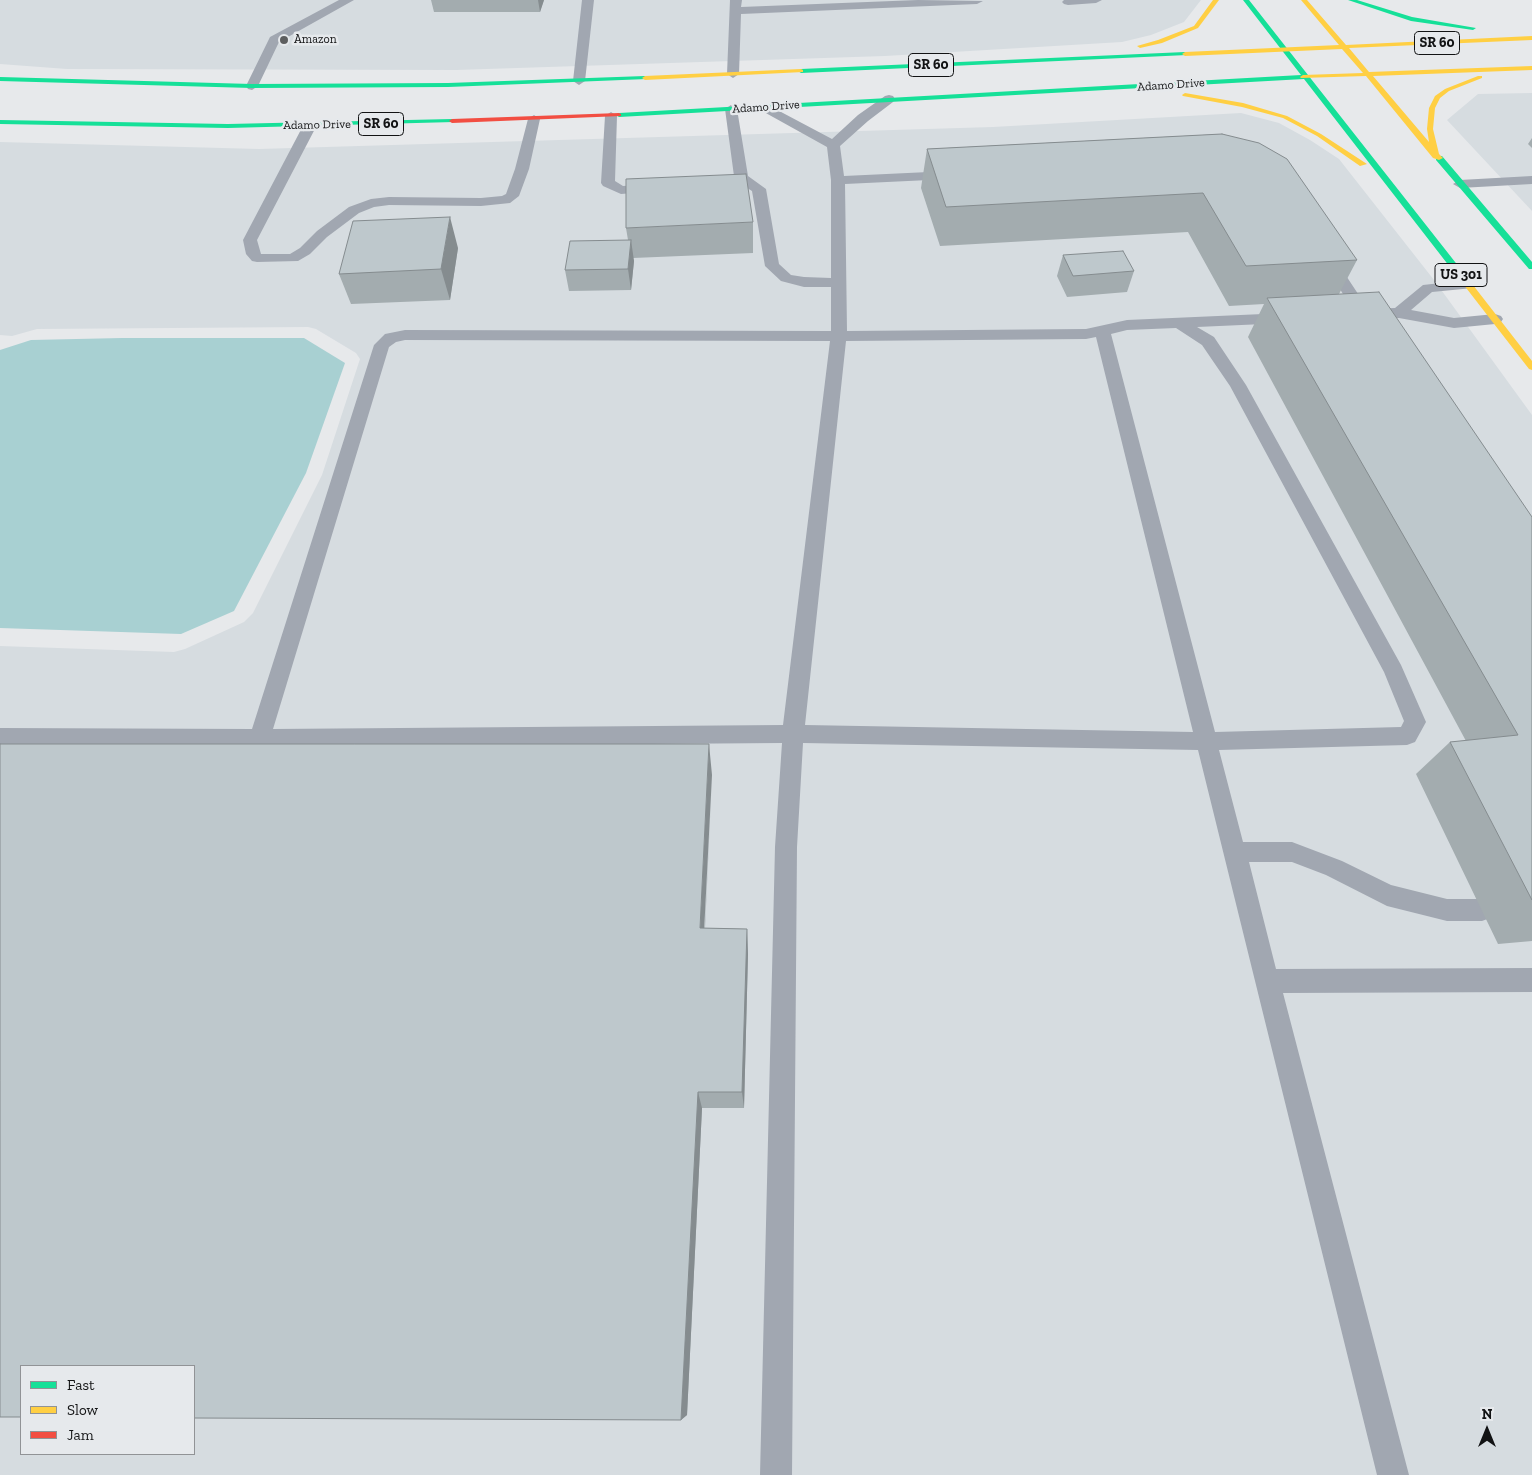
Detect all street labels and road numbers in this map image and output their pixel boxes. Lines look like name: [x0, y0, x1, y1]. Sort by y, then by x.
road number: SR 60: [1414, 32, 1460, 54]
road number: SR 60: [908, 54, 954, 76]
street label: Adamo Drive: [1137, 75, 1205, 95]
street label: Adamo Drive: [732, 97, 800, 117]
road number: SR 60: [358, 112, 404, 136]
street label: Adamo Drive: [283, 117, 351, 133]
road number: US 301: [1435, 264, 1487, 286]

